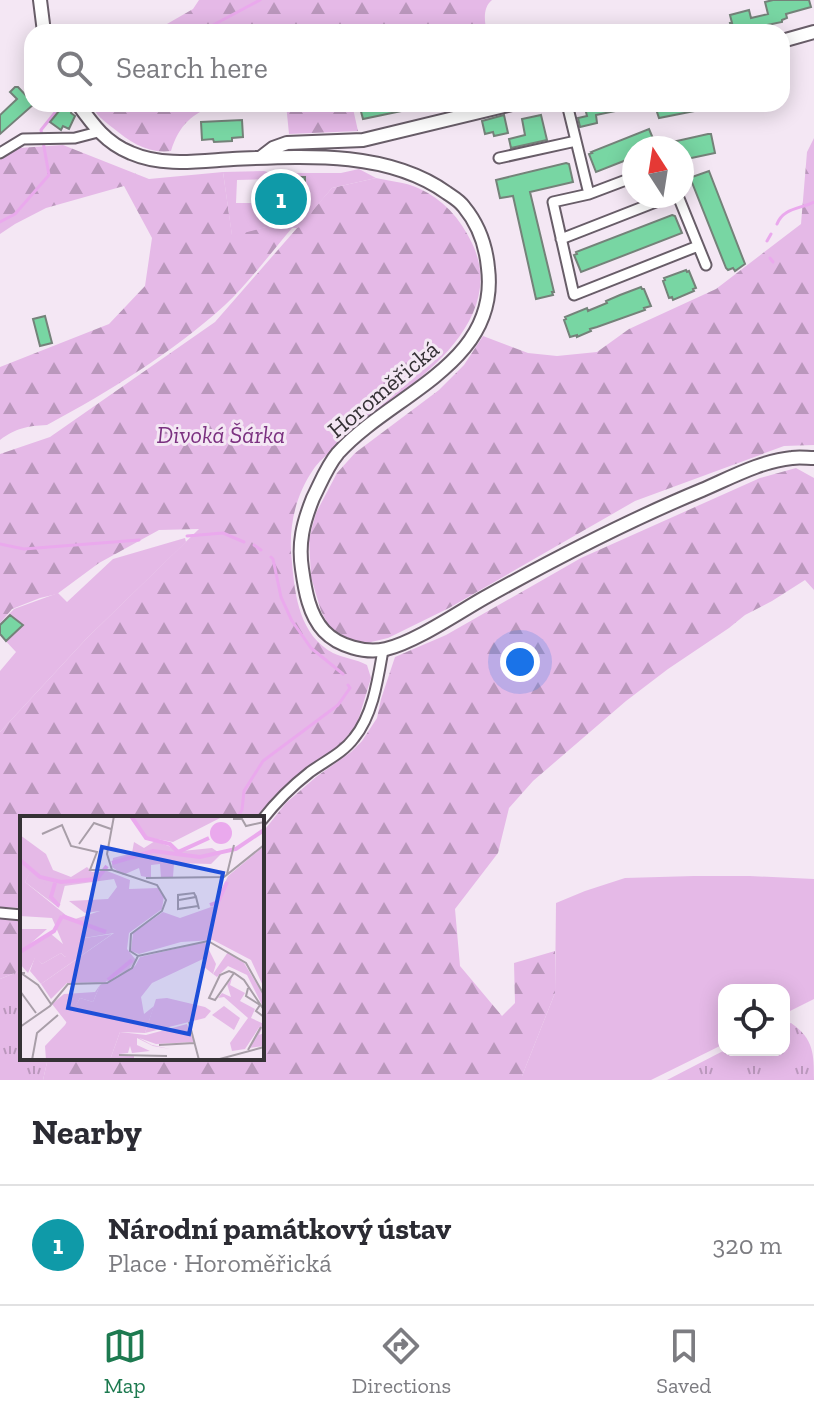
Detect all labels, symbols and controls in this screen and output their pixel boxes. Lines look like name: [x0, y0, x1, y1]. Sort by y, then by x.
search box: [24, 24, 790, 112]
icon: search: [52, 46, 96, 90]
text: Search here: [116, 50, 268, 86]
north arrow: [622, 136, 694, 208]
pin: 1: [255, 169, 307, 229]
street label: Horoměřická: [321, 334, 445, 444]
park label: Divoká Šárka: [157, 420, 285, 449]
your location: [500, 642, 540, 682]
inset map: [20, 816, 264, 1060]
map controls: [718, 984, 790, 1056]
button: locate: [718, 984, 790, 1056]
text: Nearby: [32, 1112, 142, 1153]
text: Národní památkový ústav: [108, 1211, 451, 1247]
text: 1: [53, 1229, 63, 1261]
text: 320 m: [713, 1229, 782, 1261]
text: Place · Horoměřická: [108, 1247, 332, 1279]
tab: Map: [103, 1324, 147, 1399]
tab: Directions: [352, 1324, 451, 1399]
tab: Saved: [656, 1324, 711, 1399]

